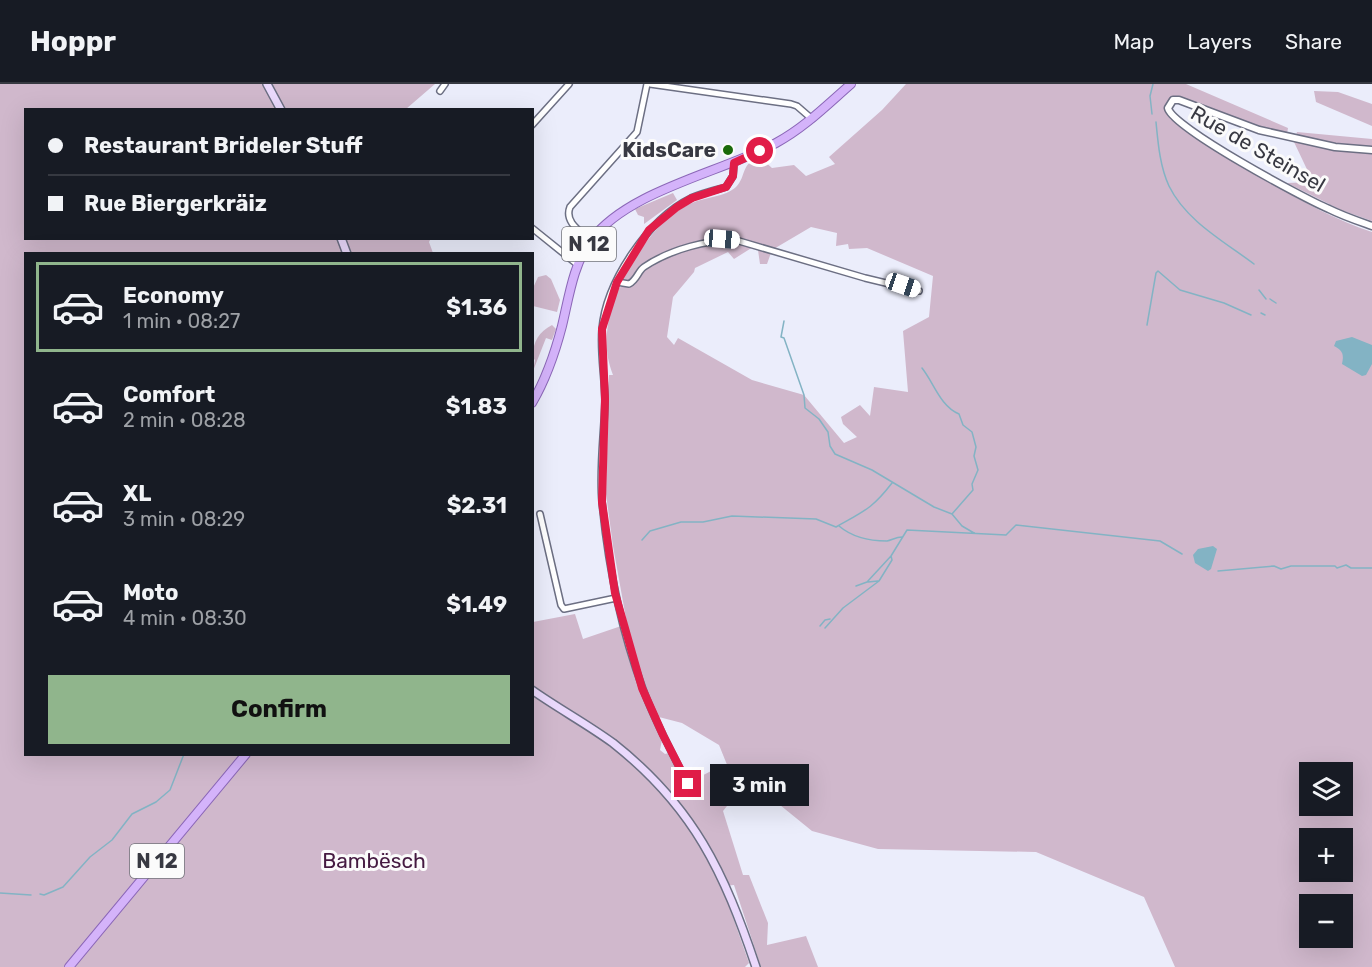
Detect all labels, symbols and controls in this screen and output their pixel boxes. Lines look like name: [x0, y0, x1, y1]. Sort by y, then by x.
text: Hoppr: [30, 25, 116, 58]
text: Map: [1113, 29, 1154, 54]
text: Layers: [1187, 29, 1252, 54]
text: Share: [1285, 29, 1342, 54]
street label: Rue de Steinsel: [1187, 100, 1330, 197]
text: Restaurant Brideler Stuff: [84, 132, 362, 159]
place label: KidsCare: [622, 137, 716, 162]
route start: [746, 137, 773, 164]
marker: KidsCare: [721, 143, 735, 157]
text: Rue Biergerkräiz: [84, 190, 267, 217]
road number: N 12: [562, 227, 616, 261]
car: [703, 228, 741, 250]
car: [883, 271, 923, 299]
icon: car: [51, 280, 105, 334]
text: Economy: [123, 282, 224, 309]
text: $1.36: [446, 294, 507, 321]
text: 1 min · 08:27: [123, 309, 240, 333]
icon: car: [51, 379, 105, 433]
text: Comfort: [123, 381, 215, 408]
text: $1.83: [446, 393, 507, 420]
text: 2 min · 08:28: [123, 408, 246, 432]
icon: car: [51, 478, 105, 532]
text: XL: [123, 480, 151, 507]
text: $2.31: [447, 492, 507, 519]
text: 3 min · 08:29: [123, 507, 245, 531]
icon: car: [51, 577, 105, 631]
text: Moto: [123, 579, 178, 606]
text: $1.49: [446, 591, 507, 618]
text: 4 min · 08:30: [123, 606, 247, 630]
button: Confirm: [48, 675, 510, 744]
map controls: [1299, 762, 1353, 948]
button: layers: [1299, 762, 1353, 816]
callout: 3 min: [709, 763, 808, 805]
route end: [674, 770, 701, 797]
text: 3 min: [732, 773, 787, 797]
button: +: [1299, 828, 1353, 882]
road number: N 12: [130, 844, 184, 878]
park label: Bambësch: [322, 848, 426, 873]
button: −: [1299, 894, 1353, 948]

